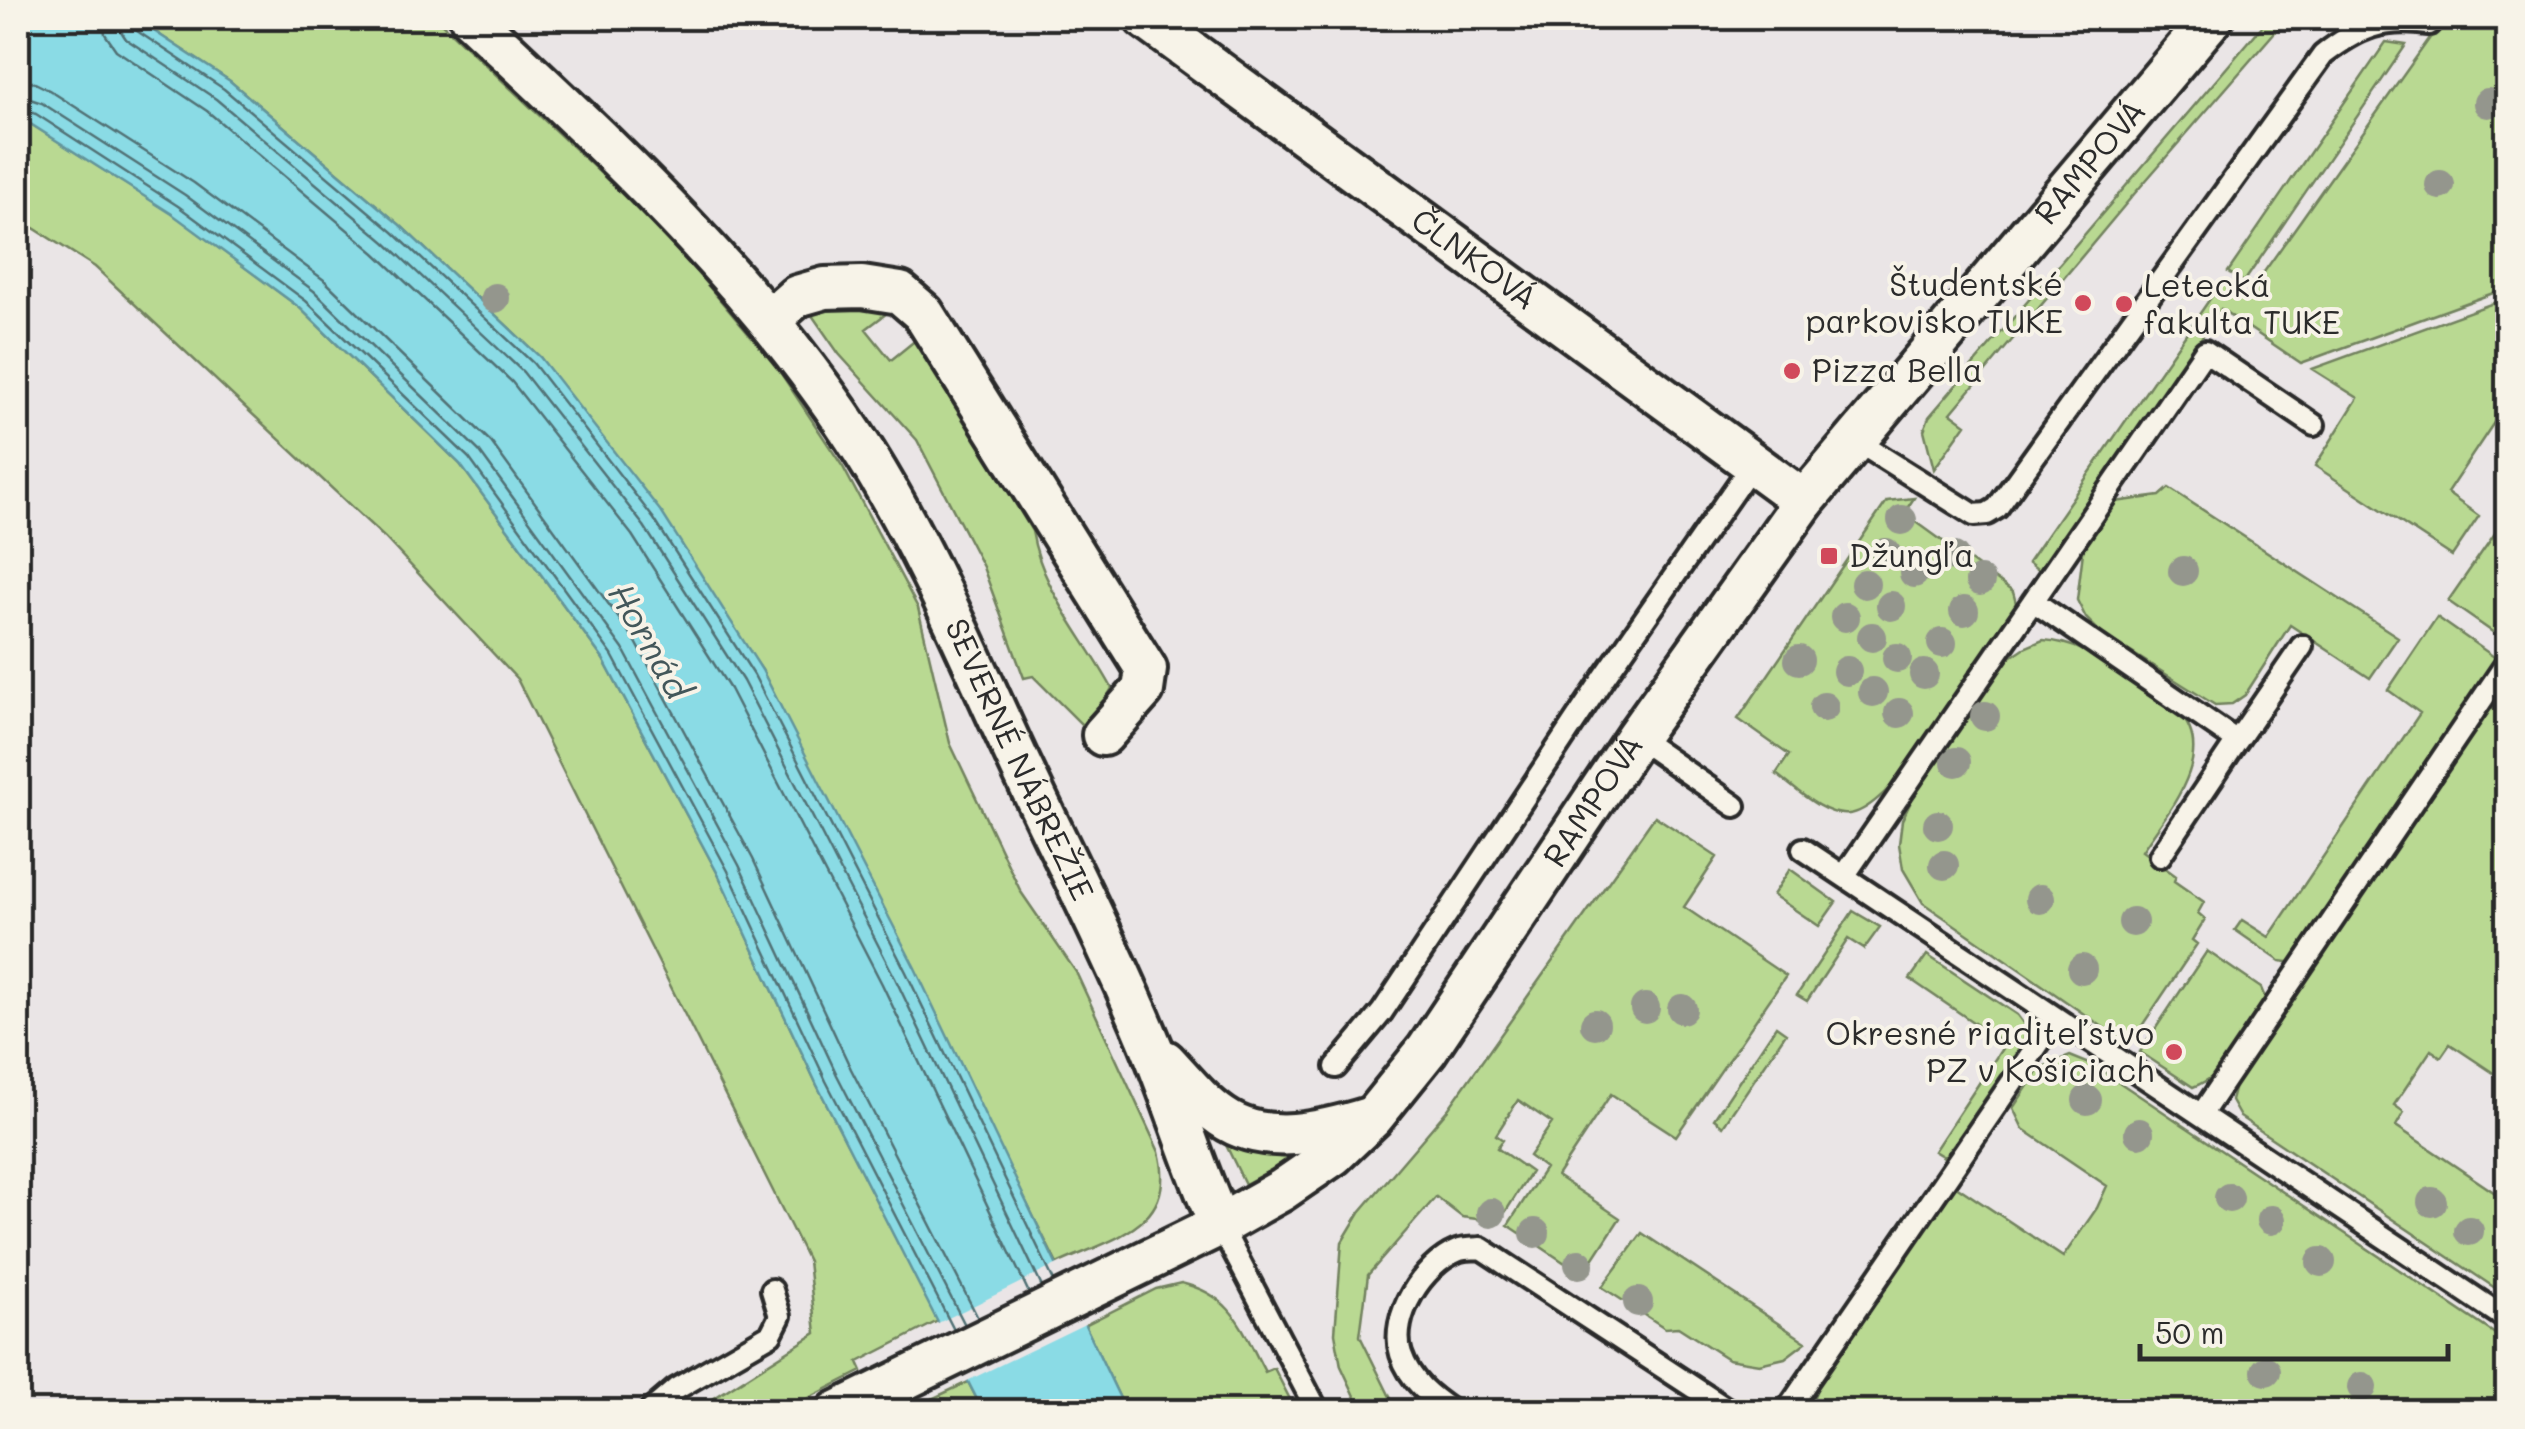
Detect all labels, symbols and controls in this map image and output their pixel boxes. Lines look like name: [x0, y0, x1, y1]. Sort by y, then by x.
street label: RAMPOVÁ: [2024, 90, 2153, 232]
street label: ČLNKOVÁ: [1404, 197, 1547, 318]
place label: Študentské parkovisko TUKE: [1806, 262, 2063, 341]
place label: Letecká fakulta TUKE: [2144, 263, 2340, 342]
marker: Študentské parkovisko TUKE: [2072, 292, 2094, 314]
marker: Letecká fakulta TUKE: [2113, 293, 2135, 315]
place label: Pizza Bella: [1812, 348, 1983, 390]
marker: Pizza Bella: [1781, 360, 1803, 382]
place label: Džungľa: [1849, 533, 1974, 575]
marker: Džungľa: [1818, 545, 1840, 567]
water label: Hornád: [599, 574, 703, 708]
street label: SEVERNÉ NÁBREŽIE: [937, 611, 1105, 907]
street label: RAMPOVÁ: [1532, 725, 1651, 874]
place label: Okresné riaditeľstvo PZ v Košiciach: [1825, 1011, 2154, 1090]
marker: Okresné riaditeľstvo PZ v Košiciach: [2163, 1041, 2185, 1063]
scale bar: [2140, 1299, 2448, 1361]
text: 50 m: [2155, 1312, 2225, 1352]

